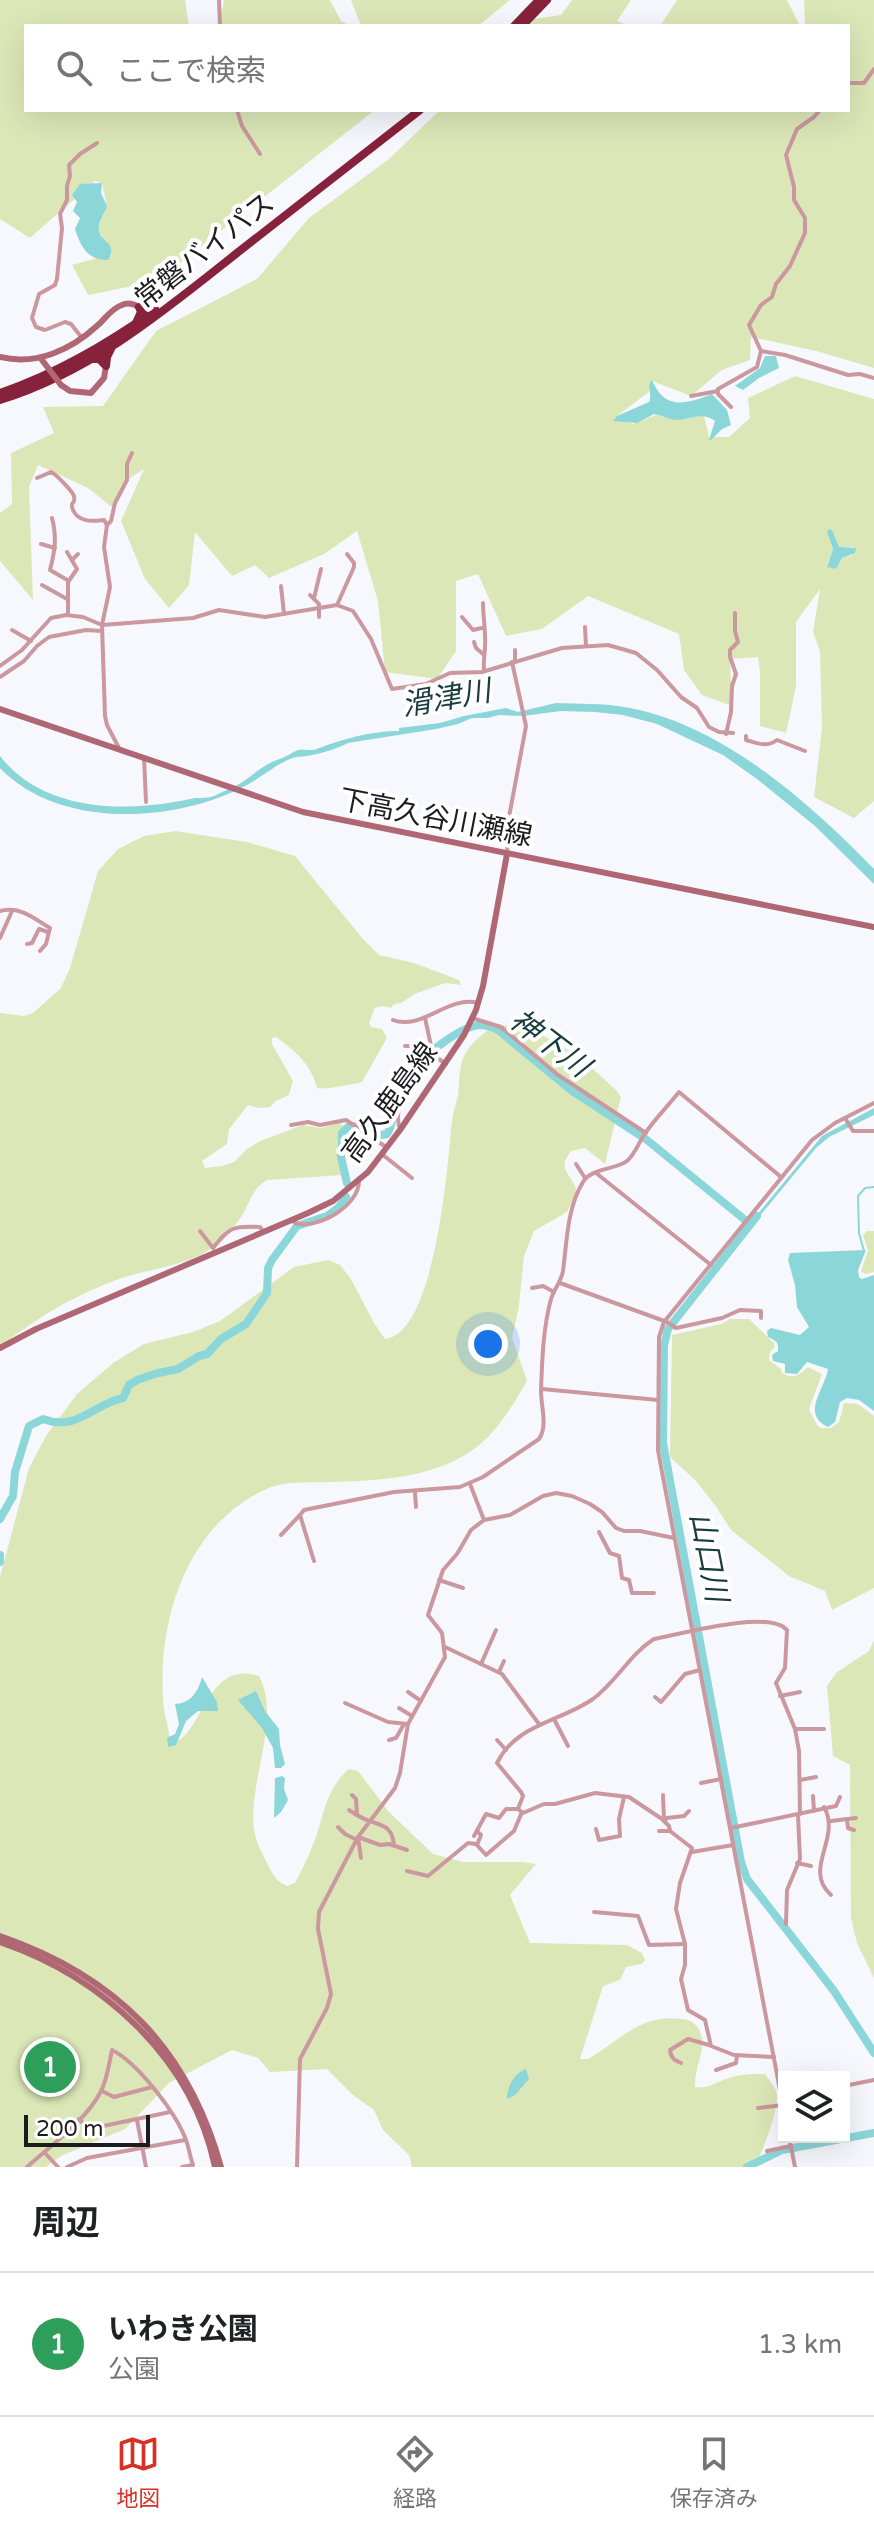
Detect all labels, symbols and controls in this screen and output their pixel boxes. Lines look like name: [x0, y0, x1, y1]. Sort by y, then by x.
search box: [24, 24, 850, 112]
icon: search: [52, 46, 96, 90]
text: ここで検索: [116, 53, 266, 90]
street label: 常磐バイパス: [128, 186, 281, 316]
water label: 滑津川: [399, 672, 497, 725]
street label: 下高久谷川瀬線: [336, 783, 535, 853]
water label: 神下川: [503, 1002, 599, 1087]
street label: 高久鹿島線: [335, 1036, 445, 1169]
your location: [468, 1324, 508, 1364]
water label: 山口川: [682, 1509, 736, 1608]
pin: 1: [24, 2037, 76, 2097]
map controls: [778, 2071, 850, 2143]
button: layers: [778, 2071, 850, 2143]
scale bar: [24, 2111, 150, 2147]
text: 200 m: [36, 2116, 103, 2142]
text: 周辺: [32, 2203, 100, 2244]
text: いわき公園: [108, 2311, 258, 2348]
text: 1: [50, 2329, 66, 2360]
text: 1.3 km: [758, 2329, 842, 2360]
text: 公園: [108, 2354, 160, 2385]
tab: 地図: [116, 2432, 160, 2512]
tab: 経路: [393, 2432, 437, 2512]
tab: 保存済み: [670, 2432, 758, 2512]

